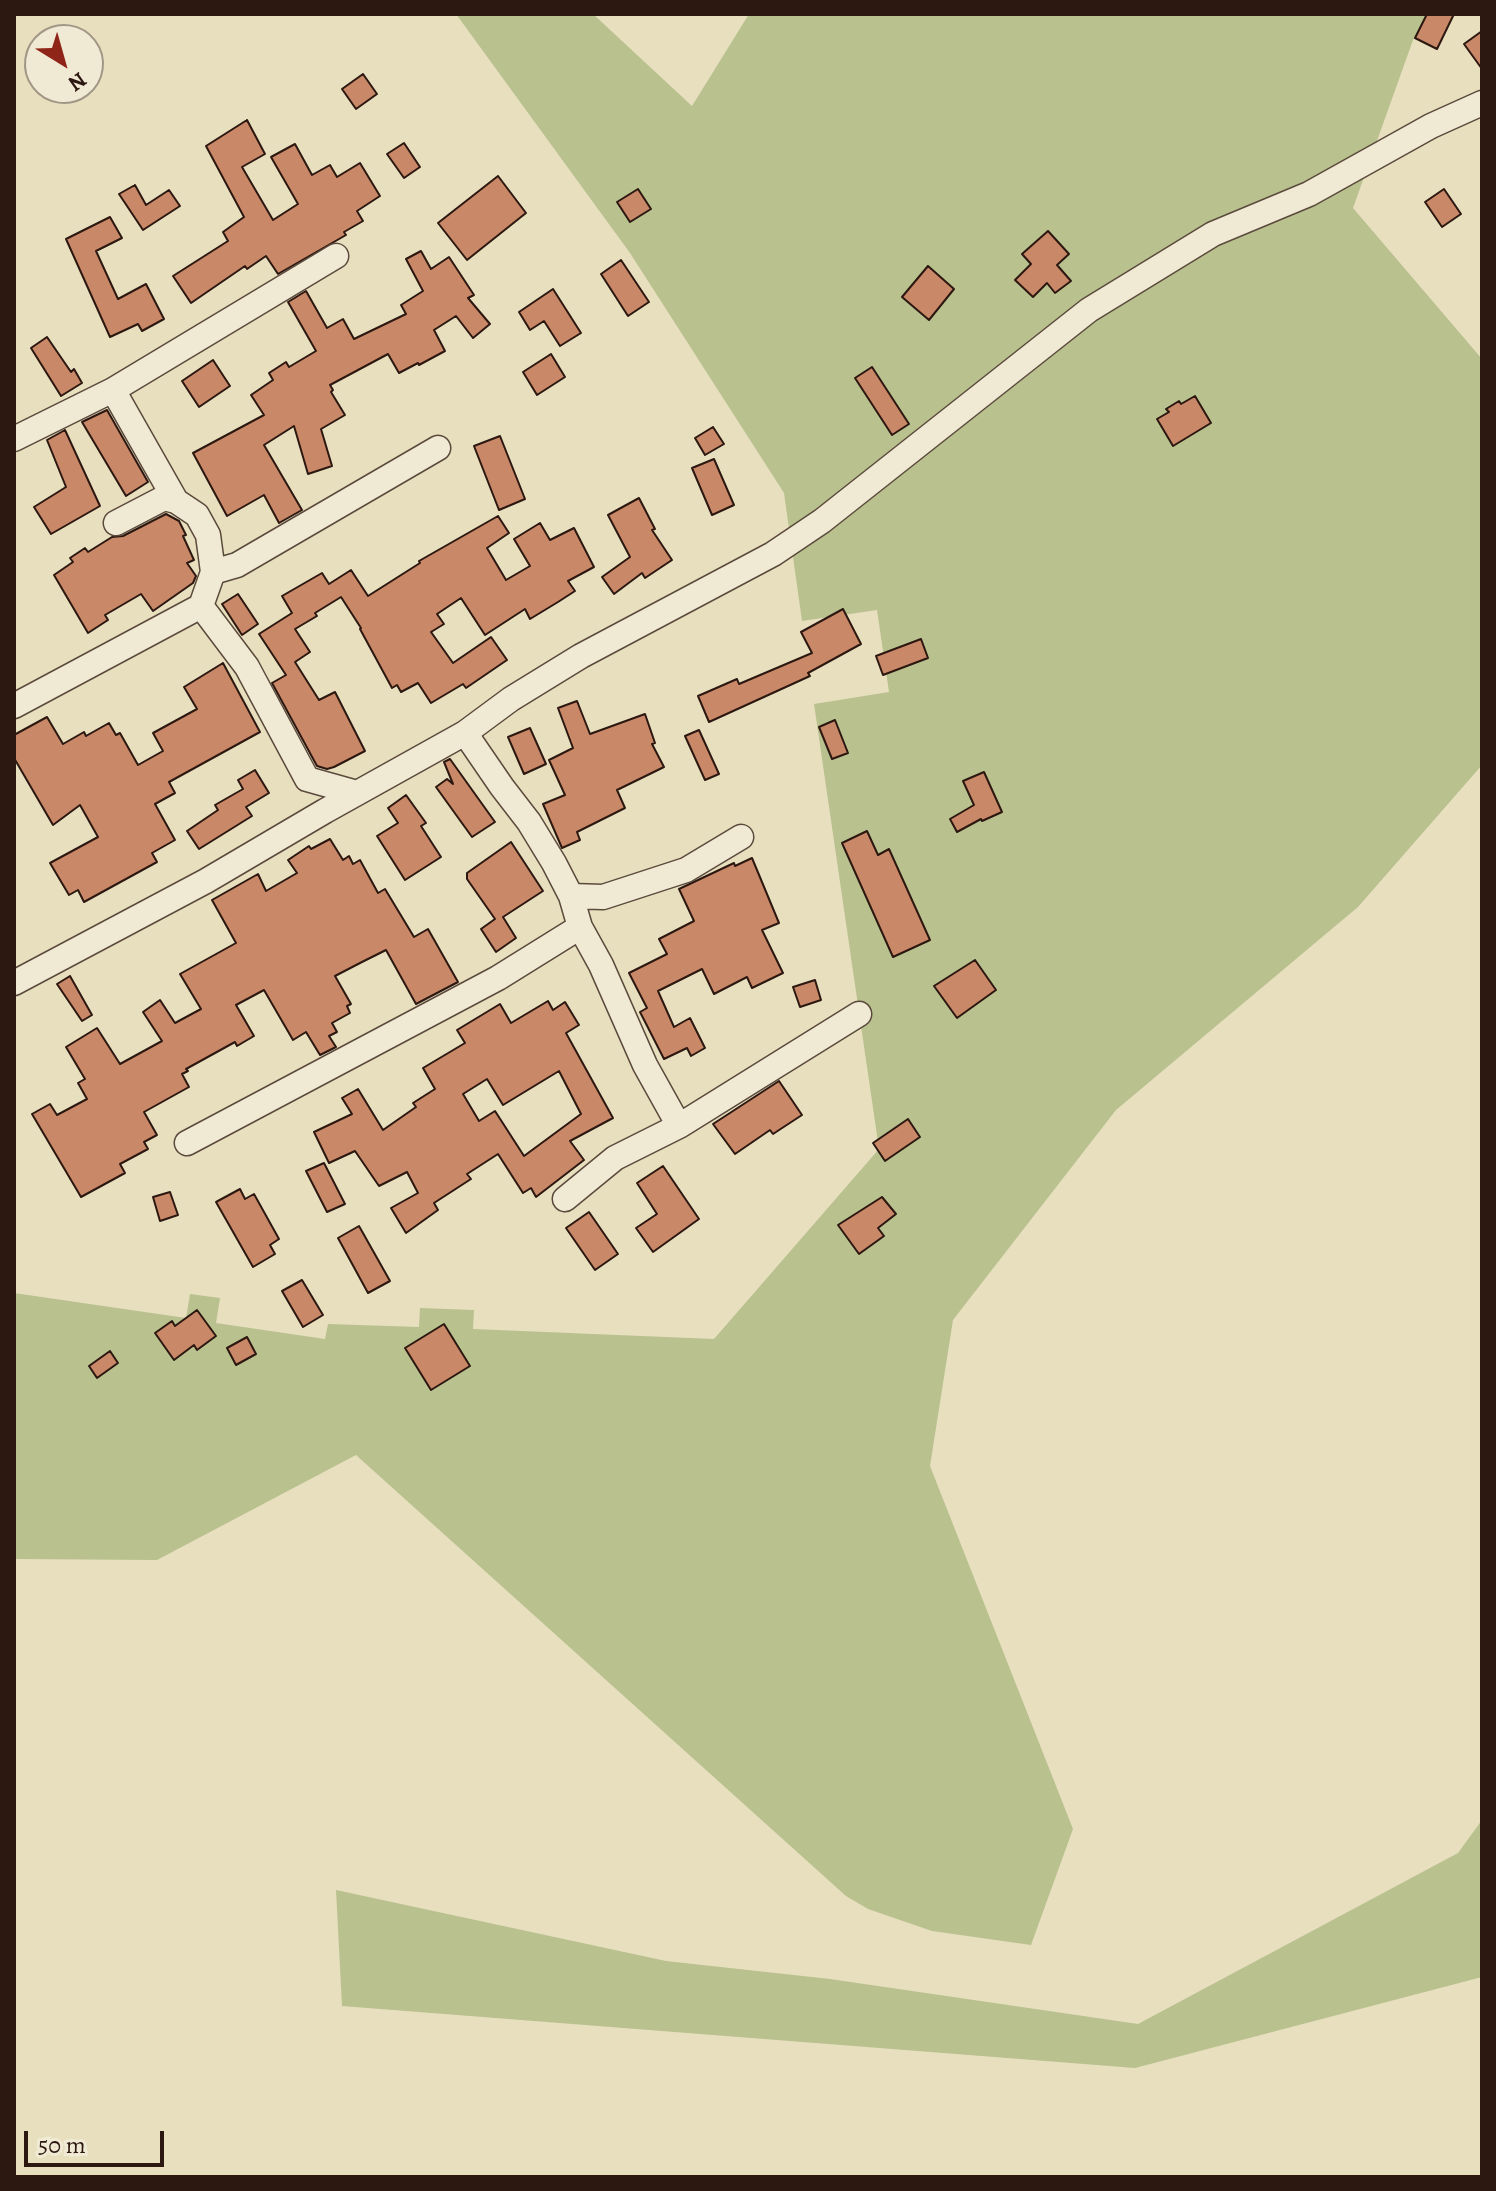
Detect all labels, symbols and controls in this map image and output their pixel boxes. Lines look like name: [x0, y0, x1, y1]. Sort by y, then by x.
north arrow: [24, 24, 104, 104]
text: N: [62, 65, 93, 98]
scale bar: [28, 2115, 168, 2165]
text: 50 m: [38, 2129, 86, 2161]

